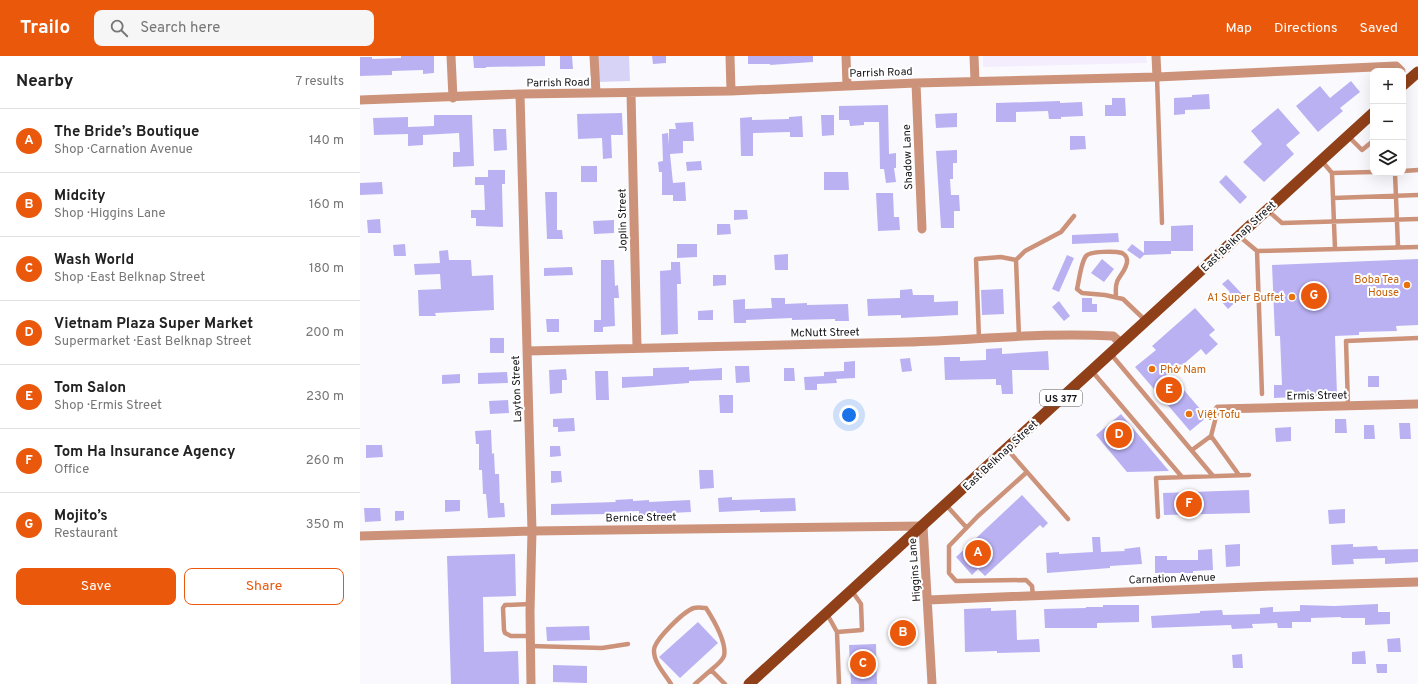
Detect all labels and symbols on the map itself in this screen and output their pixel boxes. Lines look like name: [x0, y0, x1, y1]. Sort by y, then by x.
street label: Parrish Road: [849, 65, 913, 81]
street label: Parrish Road: [526, 75, 590, 91]
street label: Shadow Lane: [900, 124, 916, 190]
street label: Joplin Street: [615, 188, 631, 252]
street label: East Belknap Street: [1198, 198, 1279, 275]
place label: Boba Tea House: [1354, 273, 1399, 300]
marker: Boba Tea House: [1402, 280, 1412, 290]
pin: G: [1301, 281, 1327, 311]
place label: A1 Super Buffet: [1207, 291, 1284, 305]
marker: A1 Super Buffet: [1287, 292, 1297, 302]
street label: McNutt Street: [790, 325, 860, 341]
street label: Layton Street: [509, 355, 525, 423]
place label: Phở Nam: [1160, 363, 1206, 377]
marker: Phở Nam: [1147, 364, 1157, 374]
pin: E: [1156, 375, 1182, 405]
street label: Ermis Street: [1286, 388, 1348, 404]
road number: US 377: [1040, 390, 1082, 406]
your location: [839, 405, 859, 425]
place label: Việt Tofu: [1197, 408, 1240, 422]
marker: Việt Tofu: [1184, 409, 1194, 419]
street label: East Belknap Street: [960, 417, 1041, 494]
pin: D: [1106, 420, 1132, 450]
pin: F: [1176, 489, 1202, 519]
street label: Bernice Street: [605, 510, 677, 526]
street label: Higgins Lane: [906, 537, 924, 602]
pin: A: [965, 538, 991, 568]
street label: Carnation Avenue: [1128, 570, 1216, 588]
pin: B: [890, 618, 916, 648]
pin: C: [850, 649, 876, 679]

